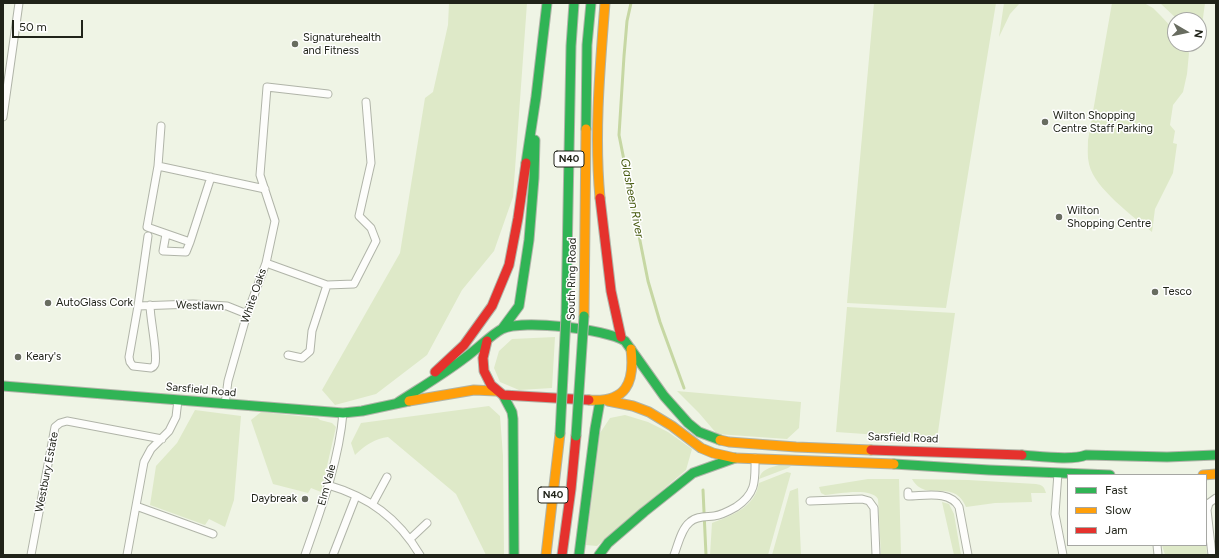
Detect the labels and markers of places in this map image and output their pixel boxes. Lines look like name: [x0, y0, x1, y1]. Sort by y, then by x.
place label: Signaturehealth and Fitness: [303, 31, 381, 57]
marker: Signaturehealth and Fitness: [290, 39, 300, 49]
place label: Wilton Shopping Centre Staff Parking: [1053, 109, 1153, 135]
marker: Wilton Shopping Centre Staff Parking: [1040, 117, 1050, 127]
place label: Wilton Shopping Centre: [1067, 204, 1151, 230]
marker: Wilton Shopping Centre: [1054, 212, 1064, 222]
place label: Tesco: [1163, 285, 1192, 299]
marker: Tesco: [1150, 287, 1160, 297]
place label: AutoGlass Cork: [56, 296, 133, 310]
marker: AutoGlass Cork: [43, 298, 53, 308]
place label: Keary's: [26, 350, 61, 364]
marker: Keary's: [13, 352, 23, 362]
place label: Daybreak: [251, 492, 297, 506]
marker: Daybreak: [300, 494, 310, 504]

